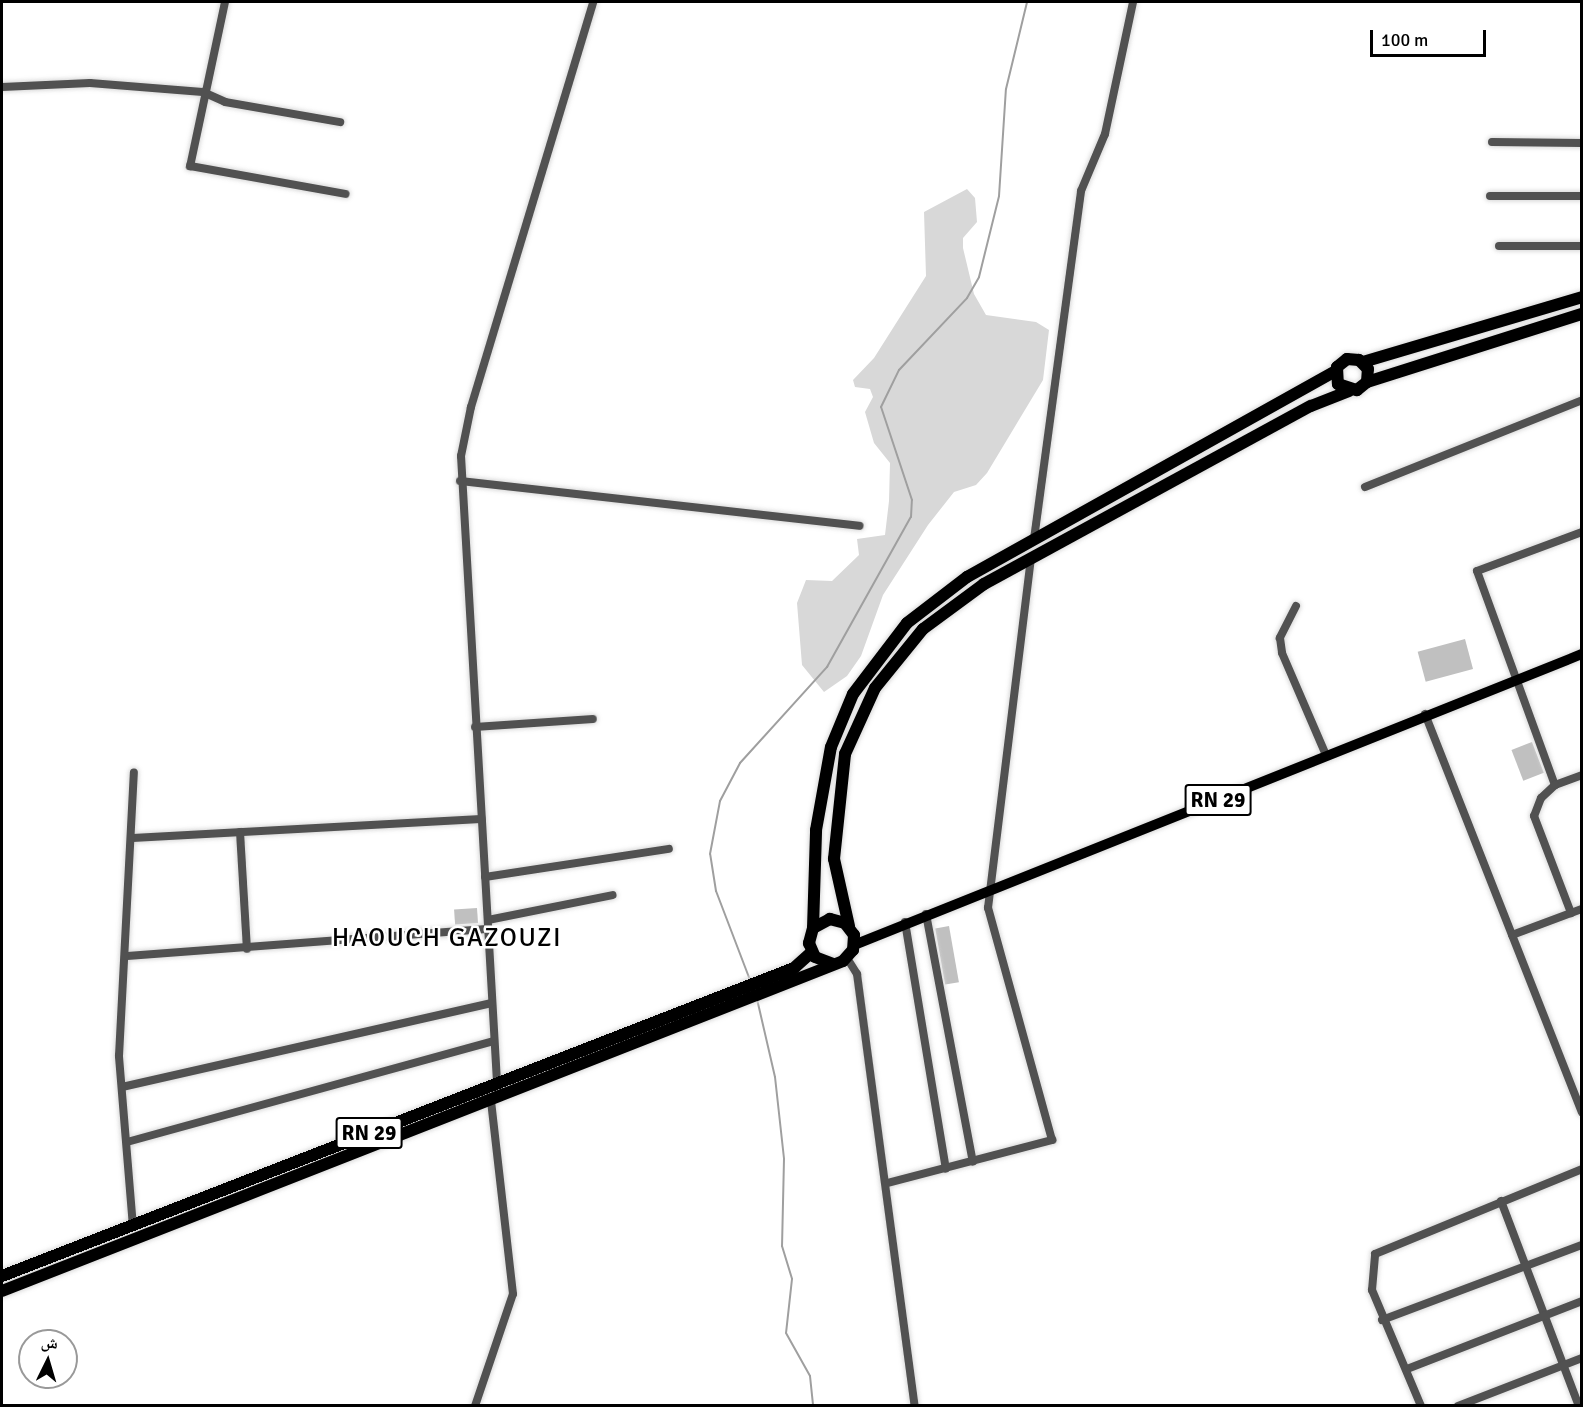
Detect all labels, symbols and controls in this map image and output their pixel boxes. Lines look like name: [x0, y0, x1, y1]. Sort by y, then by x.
scale bar: [1373, 18, 1488, 56]
text: 100 m: [1381, 29, 1428, 51]
road number: RN 29: [1184, 782, 1252, 818]
district label: HAOUCH GAZOUZI: [332, 923, 562, 955]
road number: RN 29: [334, 1115, 404, 1151]
north arrow: [18, 1329, 78, 1389]
text: ش: [40, 1332, 59, 1354]

